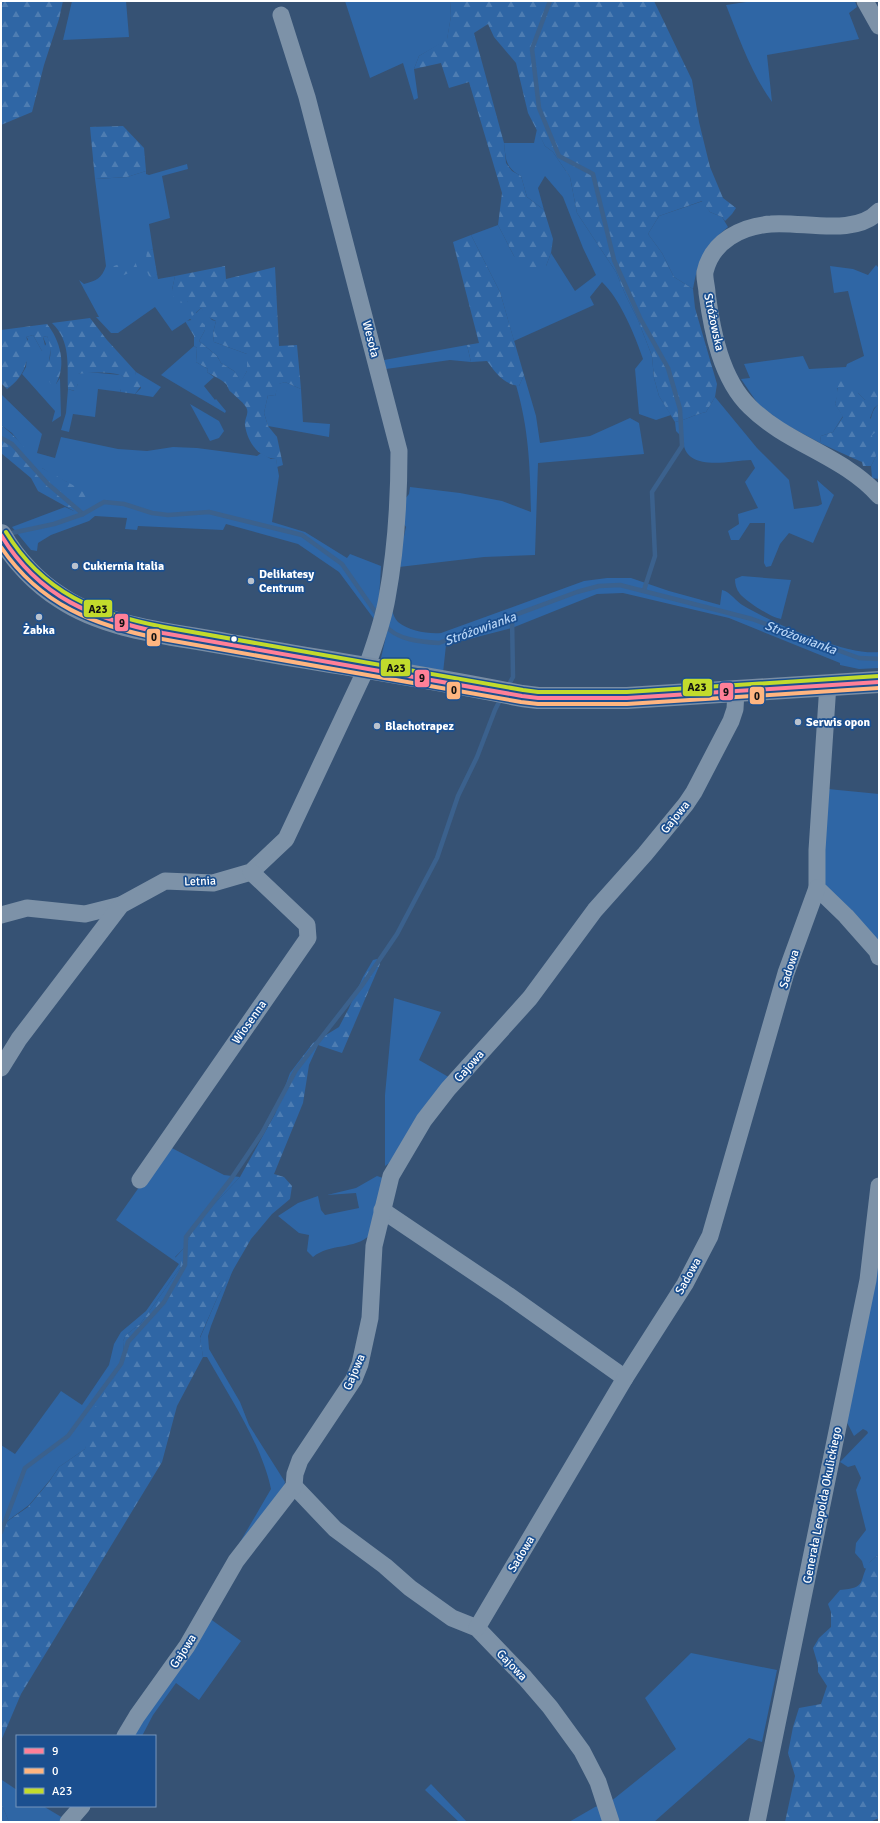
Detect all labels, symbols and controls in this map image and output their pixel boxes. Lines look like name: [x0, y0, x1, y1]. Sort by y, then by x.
street label: Stróżowska: [700, 292, 727, 352]
street label: Wesoła: [359, 319, 382, 359]
place label: Cukiernia Italia: [83, 559, 164, 574]
marker: Cukiernia Italia: [70, 561, 80, 571]
place label: Delikatesy Centrum: [259, 567, 314, 596]
marker: Delikatesy Centrum: [246, 576, 256, 586]
line badge: A23: [83, 599, 113, 618]
text: A23: [89, 603, 108, 616]
water label: Stróżowianka: [442, 608, 519, 649]
marker: Żabka: [34, 612, 44, 622]
line badge: 9: [114, 613, 129, 632]
text: 9: [119, 617, 125, 630]
water label: Stróżowianka: [763, 618, 839, 658]
place label: Żabka: [23, 623, 55, 638]
line badge: 0: [146, 628, 161, 647]
text: 0: [151, 631, 157, 644]
unlabelled marker: [229, 634, 239, 644]
line badge: A23: [380, 658, 411, 677]
text: A23: [387, 662, 406, 675]
line badge: 9: [414, 669, 430, 688]
text: 9: [419, 672, 425, 685]
line badge: A23: [682, 678, 713, 697]
line badge: 0: [446, 681, 461, 700]
text: A23: [688, 681, 707, 694]
line badge: 9: [719, 682, 734, 701]
text: 0: [451, 684, 457, 697]
text: 9: [723, 686, 729, 699]
line badge: 0: [749, 686, 765, 705]
text: 0: [754, 690, 760, 703]
place label: Serwis opon: [806, 715, 871, 730]
marker: Serwis opon: [793, 717, 803, 727]
place label: Blachotrapez: [385, 719, 454, 734]
marker: Blachotrapez: [372, 721, 382, 731]
street label: Gajowa: [658, 798, 693, 837]
street label: Letnia: [184, 873, 216, 890]
street label: Sadowa: [776, 948, 803, 990]
street label: Wiosenna: [229, 997, 270, 1047]
street label: Gajowa: [451, 1047, 488, 1085]
street label: Sadowa: [672, 1255, 705, 1297]
street label: Gajowa: [340, 1352, 369, 1393]
street label: Generała Leopolda Okulickiego: [800, 1426, 845, 1585]
street label: Sadowa: [505, 1533, 538, 1575]
street label: Gajowa: [167, 1631, 200, 1671]
street label: Gajowa: [493, 1646, 530, 1684]
legend: [16, 1735, 156, 1807]
text: 9: [52, 1744, 58, 1759]
text: 0: [52, 1764, 58, 1779]
text: A23: [52, 1784, 72, 1799]

